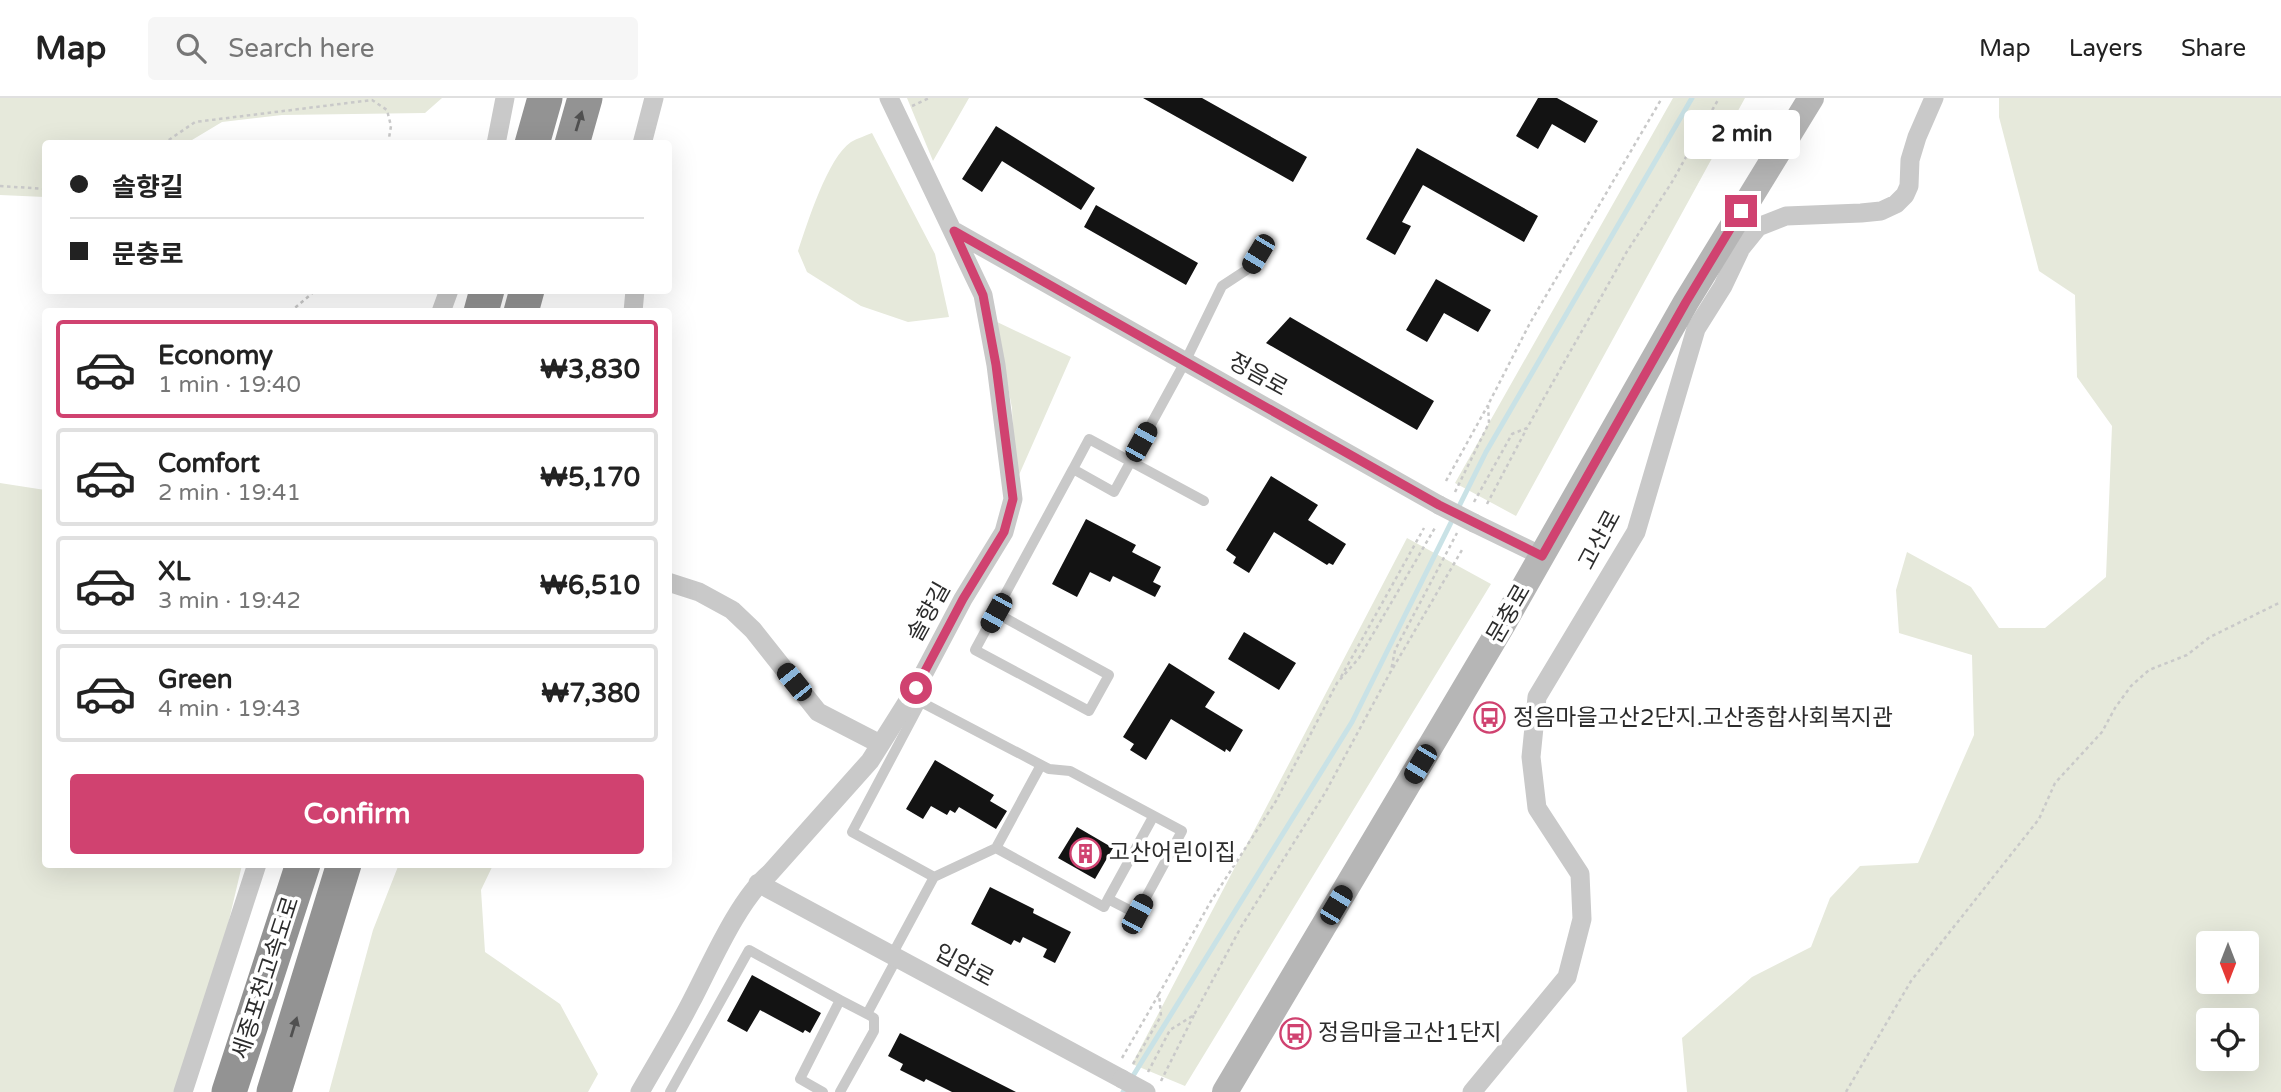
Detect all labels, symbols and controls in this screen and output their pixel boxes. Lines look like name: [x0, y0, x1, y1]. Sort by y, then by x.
search box: [148, 17, 638, 80]
text: Map: [35, 29, 106, 68]
icon: search: [172, 29, 210, 67]
text: Search here: [228, 33, 374, 64]
text: Map: [1979, 34, 2031, 63]
text: Layers: [2069, 34, 2143, 63]
text: Share: [2181, 34, 2246, 63]
callout: 2 min: [1683, 109, 1799, 158]
one-way arrow: [574, 110, 584, 131]
text: 2 min: [1711, 120, 1773, 148]
text: 솔향길: [112, 172, 184, 203]
route end: [1725, 195, 1757, 227]
car: [1239, 231, 1278, 277]
text: 문충로: [112, 239, 184, 270]
icon: car: [74, 338, 137, 401]
text: Economy: [158, 340, 273, 371]
street label: 정음로: [1223, 347, 1293, 403]
text: ₩3,830: [540, 354, 640, 385]
text: 1 min · 19:40: [158, 371, 301, 399]
car: [1122, 419, 1161, 465]
icon: car: [74, 446, 137, 509]
text: Comfort: [158, 448, 260, 479]
text: ₩5,170: [540, 462, 640, 493]
text: 2 min · 19:41: [158, 479, 301, 507]
street label: 고산로: [1573, 505, 1627, 575]
icon: car: [74, 554, 137, 617]
text: XL: [158, 556, 190, 587]
text: ₩6,510: [540, 570, 640, 601]
street label: 솔향길: [901, 577, 957, 647]
street label: 문충로: [1481, 580, 1537, 648]
text: 3 min · 19:42: [158, 587, 301, 615]
car: [977, 590, 1016, 636]
car: [773, 659, 816, 705]
icon: car: [74, 662, 137, 725]
text: Green: [158, 664, 233, 695]
route start: [900, 672, 932, 704]
text: ₩7,380: [541, 678, 640, 709]
text: 4 min · 19:43: [158, 695, 301, 723]
bus stop icon: 정음마을고산2단지.고산종합사회복지관: [1473, 701, 1507, 735]
place label: 정음마을고산2단지.고산종합사회복지관: [1513, 704, 1893, 732]
car: [1401, 741, 1440, 787]
button: Confirm: [70, 774, 644, 854]
building icon: 고산어린이집: [1069, 836, 1103, 870]
place label: 고산어린이집: [1109, 839, 1236, 867]
car: [1317, 882, 1356, 928]
car: [1118, 891, 1157, 937]
street label: 세종포천고속도로: [227, 893, 305, 1063]
north arrow: [2196, 931, 2259, 994]
map controls: [2196, 931, 2259, 1071]
street label: 입암로: [929, 939, 999, 993]
button: locate: [2196, 1008, 2259, 1071]
one-way arrow: [290, 1016, 300, 1037]
bus stop icon: 정음마을고산1단지: [1278, 1016, 1312, 1050]
place label: 정음마을고산1단지: [1318, 1019, 1502, 1047]

